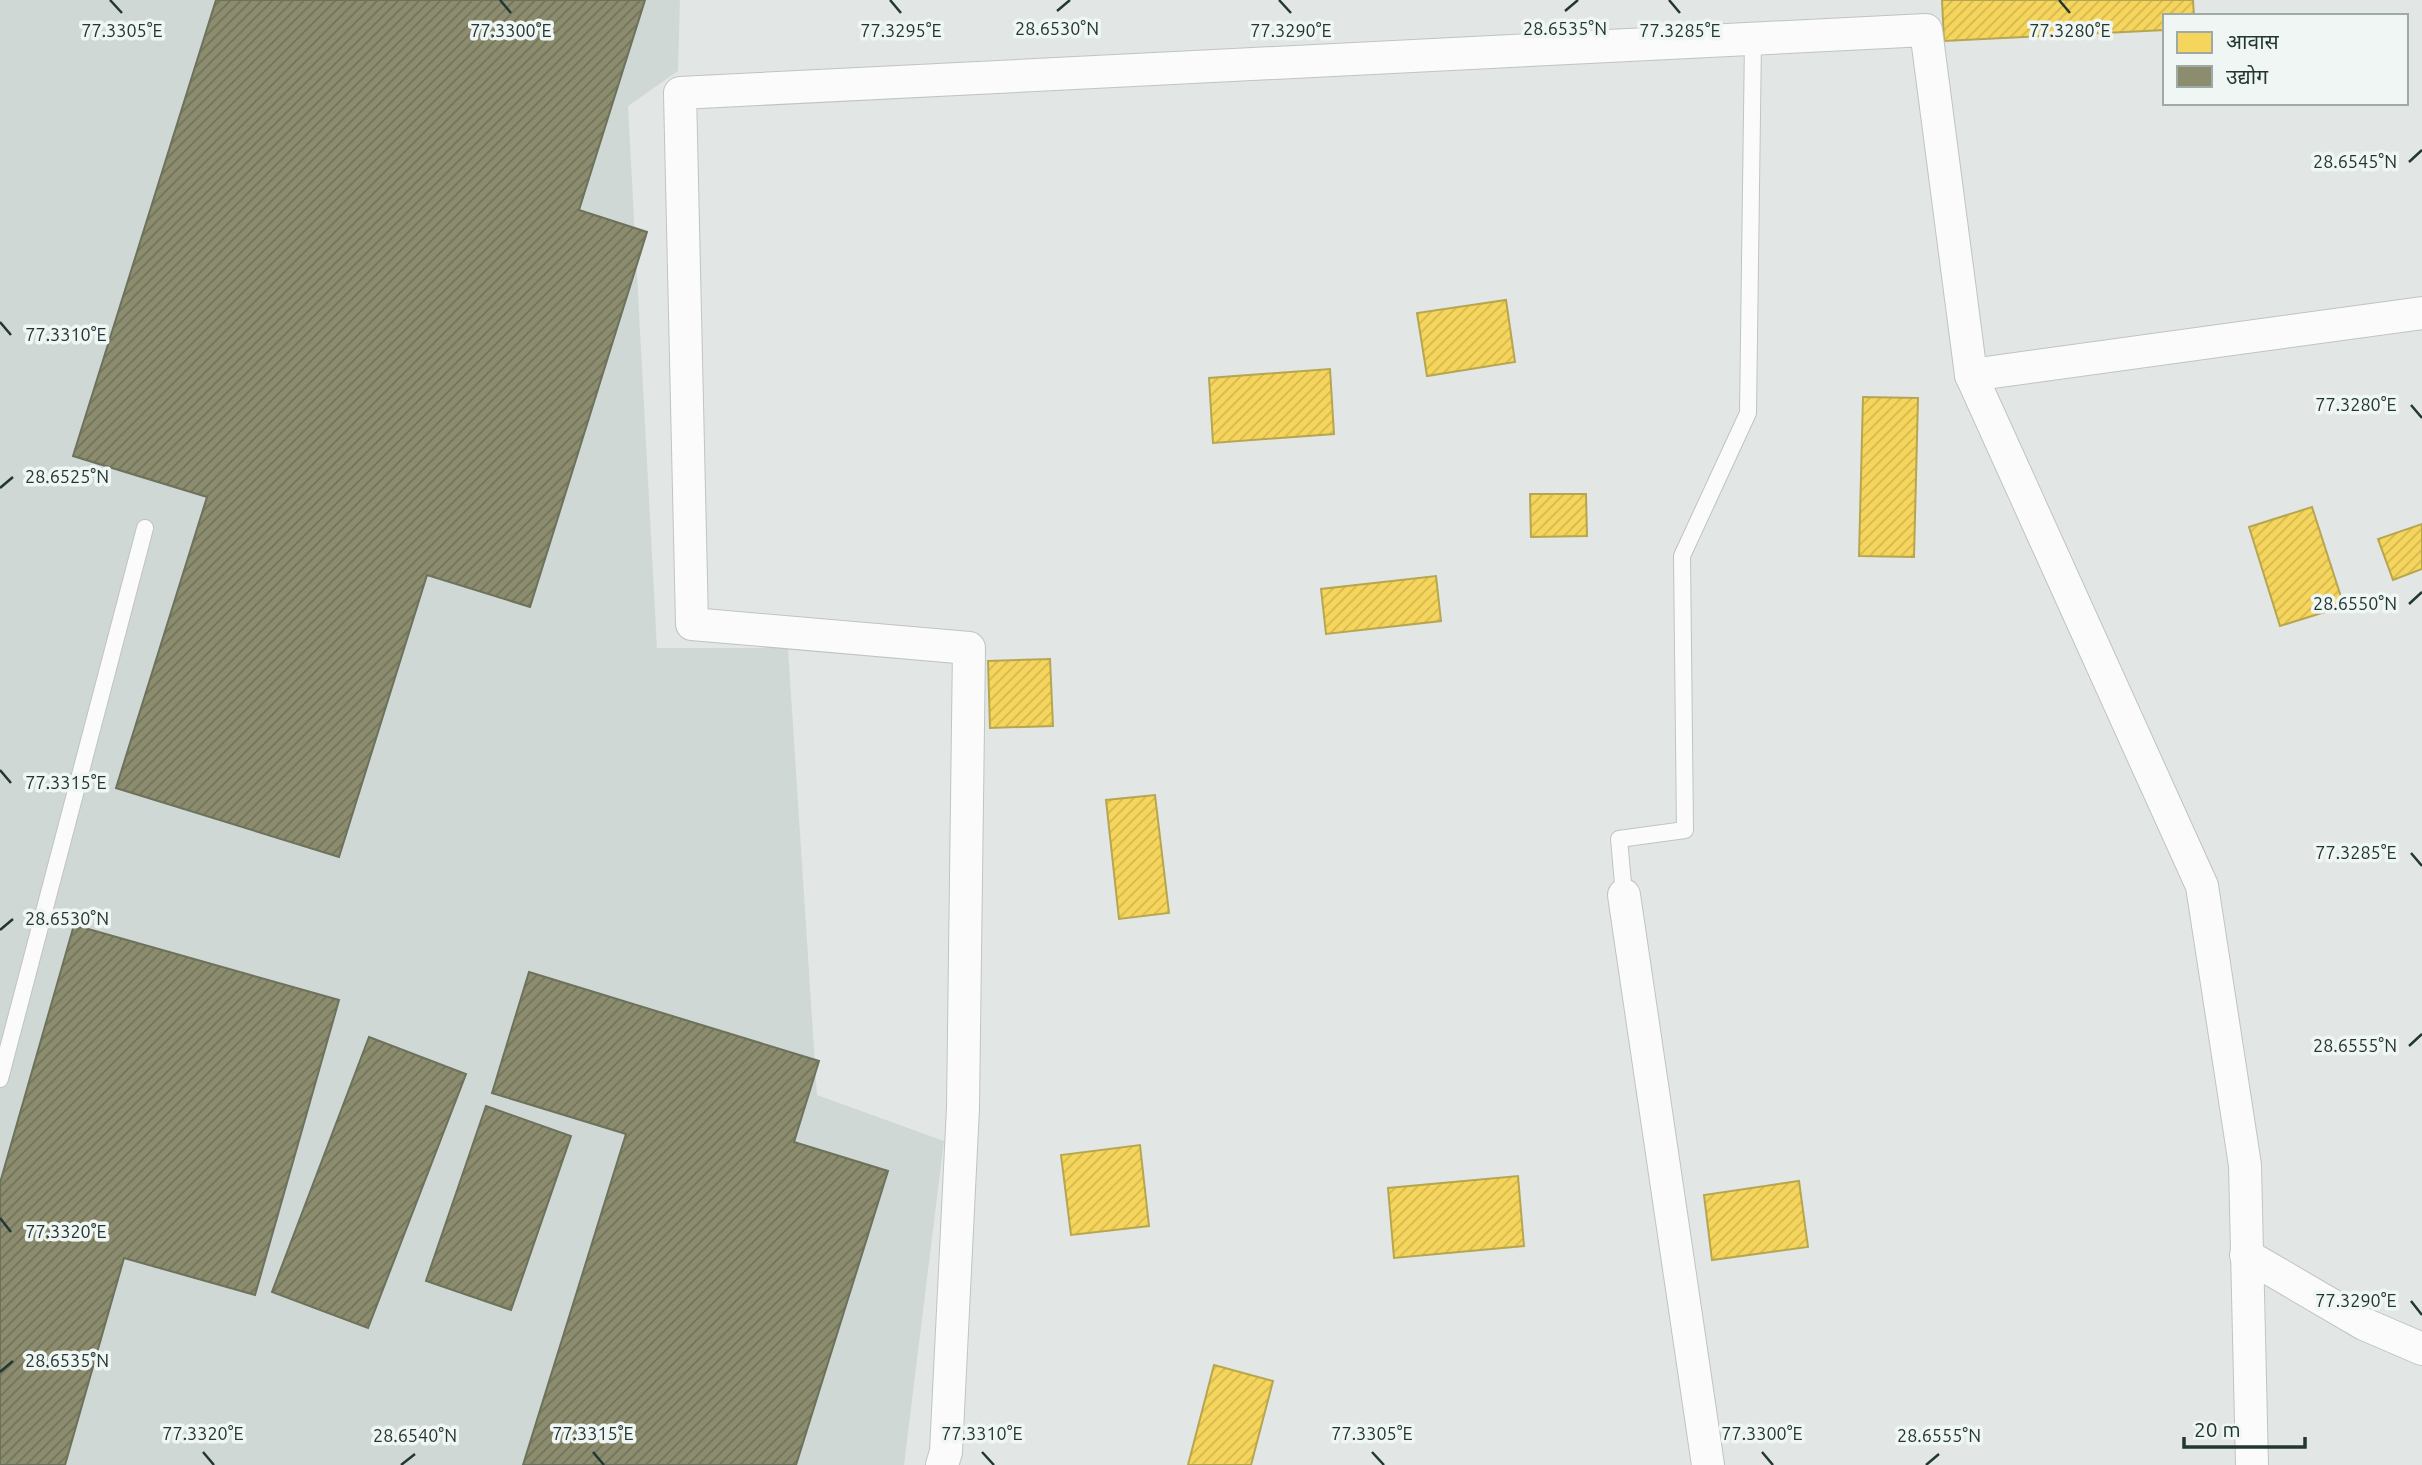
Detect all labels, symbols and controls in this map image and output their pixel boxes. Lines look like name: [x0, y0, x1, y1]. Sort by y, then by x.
legend: [2163, 14, 2408, 105]
text: 28.6530°N: [1015, 18, 1099, 38]
text: 28.6535°N: [1523, 18, 1607, 38]
text: 77.3305°E: [81, 20, 163, 40]
text: 77.3300°E: [470, 20, 552, 40]
text: 77.3295°E: [860, 20, 942, 40]
text: 77.3290°E: [1250, 20, 1332, 40]
text: 77.3285°E: [1639, 20, 1721, 40]
text: 77.3280°E: [2029, 20, 2111, 40]
text: आवास: [2226, 29, 2280, 53]
text: उद्योग: [2226, 64, 2269, 88]
text: 28.6545°N: [2313, 151, 2397, 171]
text: 77.3310°E: [25, 324, 107, 344]
text: 77.3280°E: [2315, 394, 2397, 414]
text: 28.6525°N: [25, 466, 109, 486]
text: 28.6550°N: [2313, 593, 2397, 613]
text: 77.3315°E: [25, 772, 107, 792]
text: 77.3285°E: [2315, 842, 2397, 862]
text: 28.6530°N: [25, 908, 109, 928]
text: 28.6555°N: [2313, 1035, 2397, 1055]
text: 77.3320°E: [25, 1221, 107, 1241]
text: 77.3290°E: [2315, 1290, 2397, 1310]
text: 28.6535°N: [25, 1350, 109, 1370]
scale bar: [2184, 1406, 2305, 1450]
text: 20 m: [2194, 1417, 2241, 1441]
text: 77.3320°E: [162, 1423, 244, 1443]
text: 77.3315°E: [552, 1423, 634, 1443]
text: 77.3310°E: [941, 1423, 1023, 1443]
text: 77.3305°E: [1331, 1423, 1413, 1443]
text: 77.3300°E: [1721, 1423, 1803, 1443]
text: 28.6540°N: [373, 1425, 457, 1445]
text: 28.6555°N: [1897, 1425, 1981, 1445]

